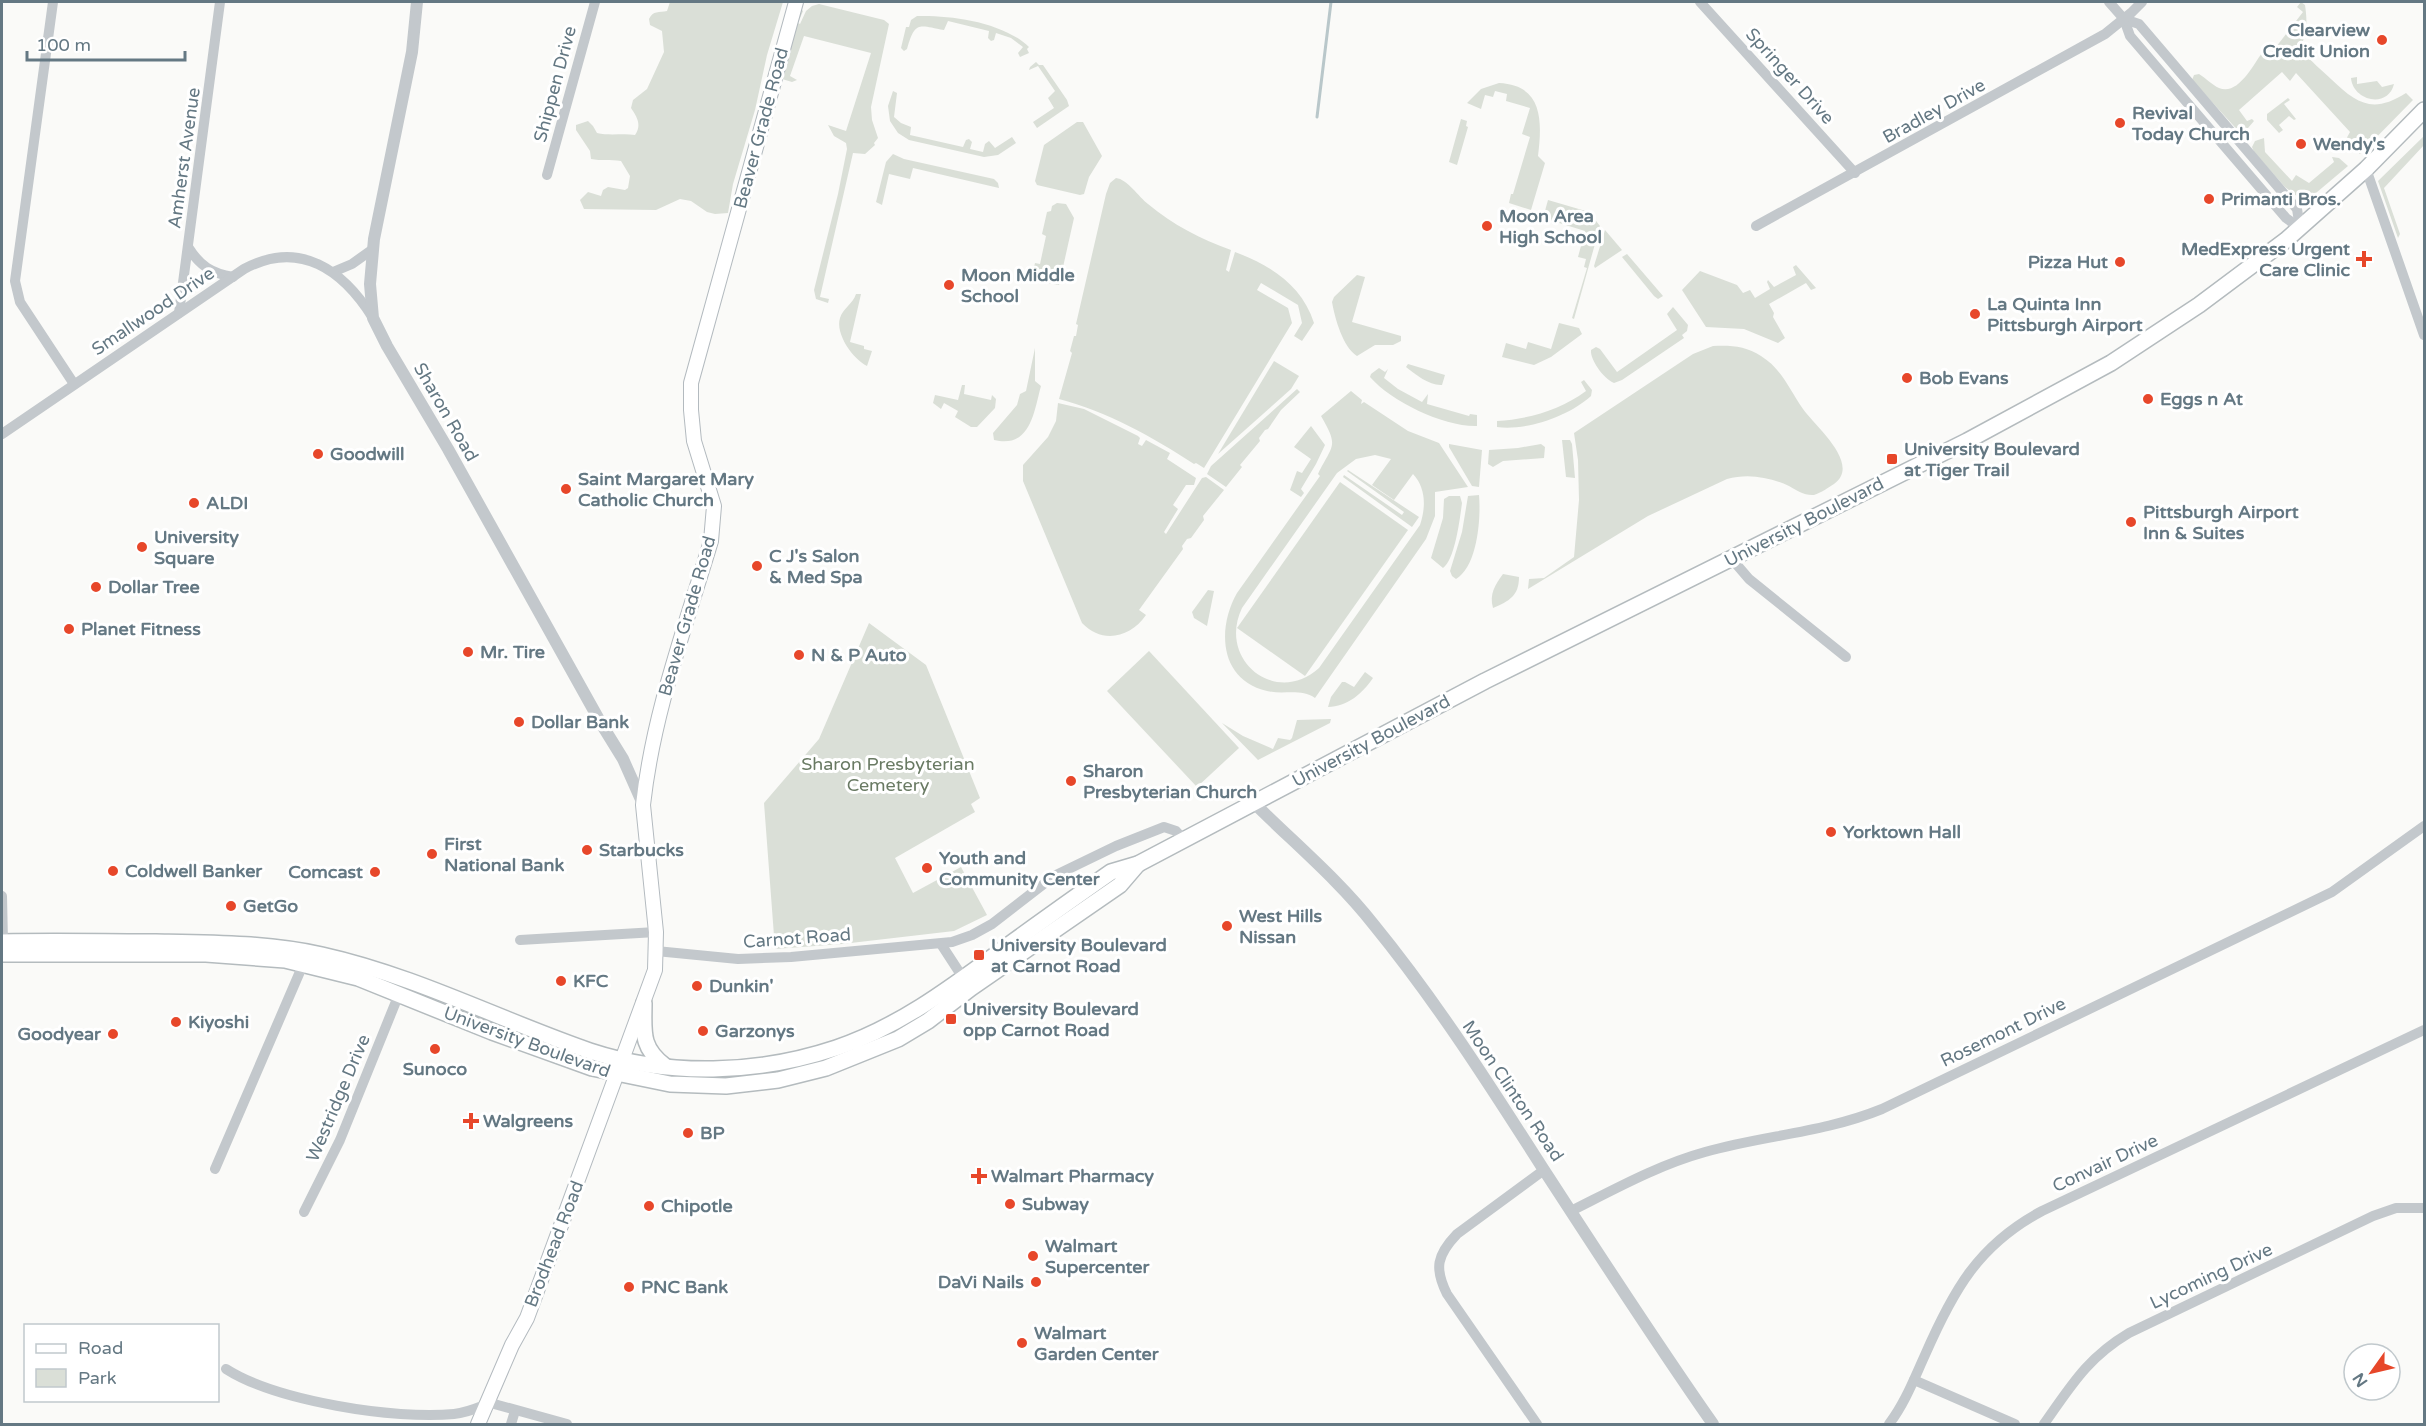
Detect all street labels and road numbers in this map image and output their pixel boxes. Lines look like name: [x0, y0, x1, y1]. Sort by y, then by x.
street label: Springer Drive: [1741, 23, 1839, 129]
street label: Shippen Drive: [529, 24, 581, 144]
street label: Beaver Grade Road: [729, 45, 793, 211]
street label: Bradley Drive: [1879, 74, 1989, 148]
street label: Amherst Avenue: [163, 86, 205, 230]
street label: Smallwood Drive: [88, 262, 218, 360]
street label: Sharon Road: [409, 359, 483, 465]
street label: University Boulevard: [1721, 472, 1887, 572]
street label: Beaver Grade Road: [654, 533, 720, 699]
street label: University Boulevard: [1288, 690, 1454, 792]
street label: Carnot Road: [742, 923, 852, 953]
street label: Rosemont Drive: [1937, 992, 2069, 1072]
street label: University Boulevard: [441, 1002, 613, 1082]
street label: Moon Clinton Road: [1458, 1016, 1568, 1166]
street label: Westridge Drive: [301, 1031, 375, 1165]
street label: Convair Drive: [2049, 1129, 2161, 1197]
street label: Brodhead Road: [520, 1178, 588, 1310]
street label: Lycoming Drive: [2146, 1238, 2276, 1314]

